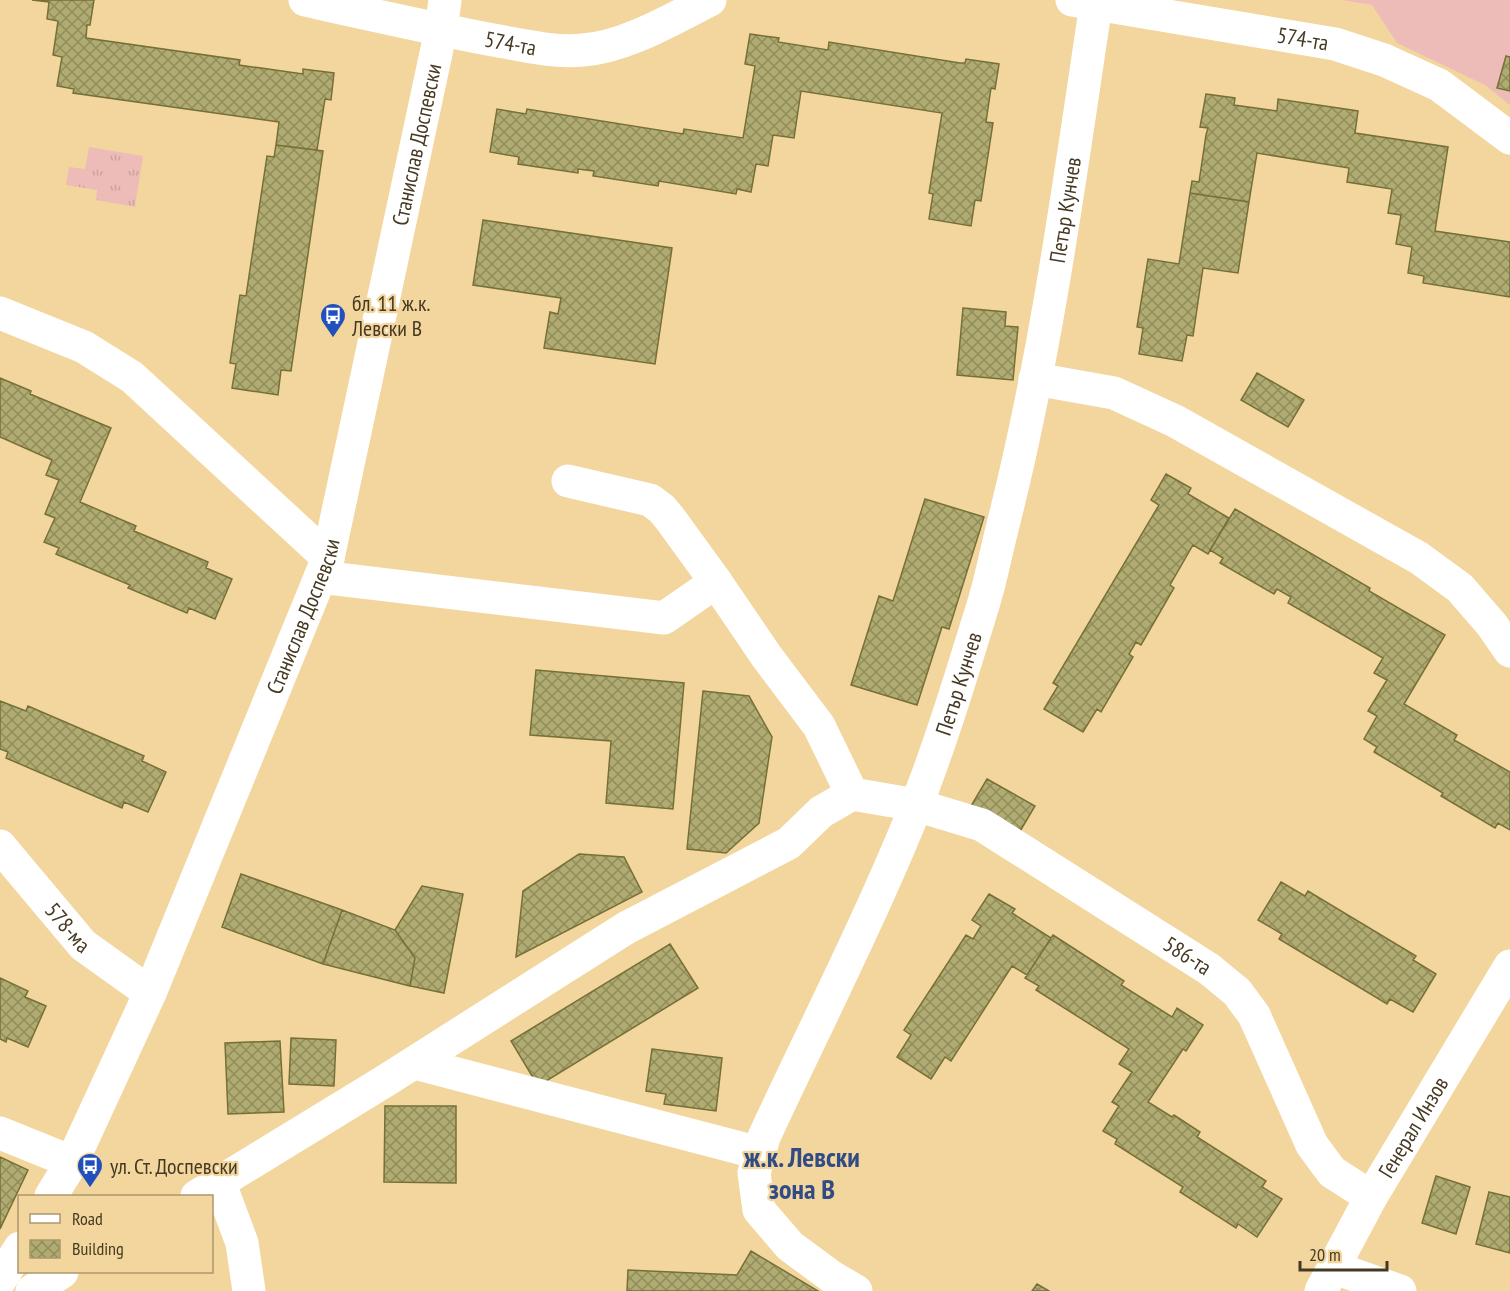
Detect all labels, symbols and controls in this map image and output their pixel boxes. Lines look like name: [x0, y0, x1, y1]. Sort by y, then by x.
street label: 574-та: [1275, 21, 1331, 57]
street label: 574-та: [482, 25, 538, 62]
street label: Станислав Доспевски: [386, 61, 447, 228]
street label: Петър Кунчев: [1043, 155, 1087, 265]
place label: бл. 11 ж.к. Левски В: [351, 289, 430, 342]
bus stop icon: бл. 11 ж.к. Левски В: [318, 301, 348, 339]
street label: Станислав Доспевски: [260, 536, 346, 698]
street label: Петър Кунчев: [929, 628, 988, 739]
street label: 578-ма: [39, 897, 95, 959]
street label: 586-та: [1158, 930, 1217, 981]
street label: Генерал Инзов: [1372, 1071, 1454, 1183]
district label: ж.к. Левски зона В: [743, 1138, 860, 1207]
bus stop icon: ул. Ст. Доспевски: [75, 1151, 105, 1189]
place label: ул. Ст. Доспевски: [110, 1152, 238, 1180]
legend: [18, 1195, 213, 1273]
text: Road: [72, 1207, 103, 1230]
scale bar: [1300, 1234, 1387, 1272]
text: Building: [72, 1237, 124, 1260]
text: 20 m: [1309, 1243, 1341, 1266]

